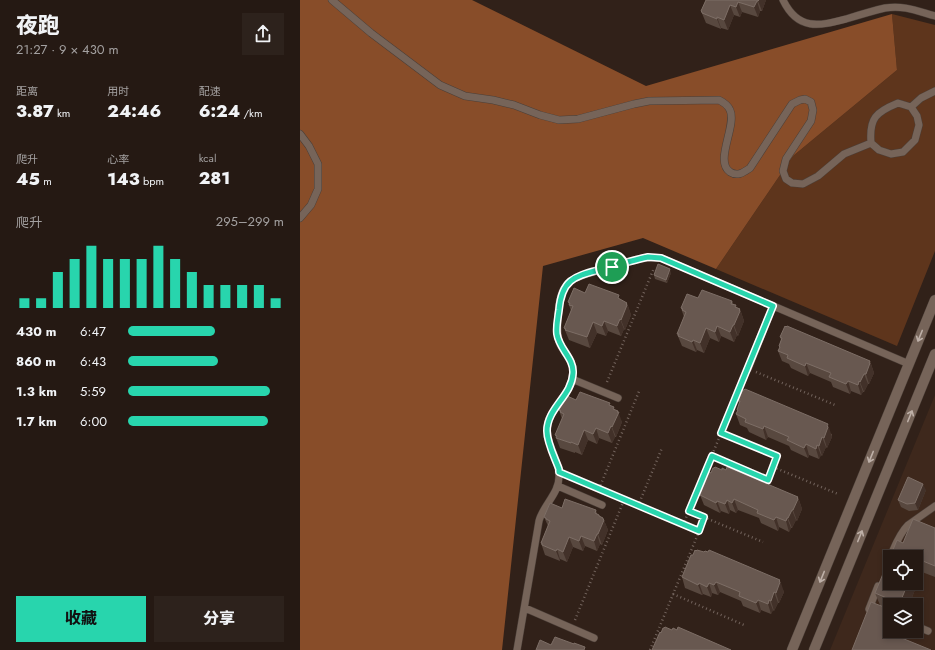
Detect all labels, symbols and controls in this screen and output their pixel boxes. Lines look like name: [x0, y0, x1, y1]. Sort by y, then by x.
text: 夜跑: [16, 9, 60, 41]
button: share: [242, 13, 284, 55]
text: 21:27 · 9 × 430 m: [16, 40, 119, 59]
text: 距离: [16, 83, 38, 99]
text: 用时: [107, 83, 129, 99]
text: 配速: [199, 83, 221, 99]
text: 3.87: [16, 99, 54, 123]
text: 24:46: [107, 99, 161, 123]
text: 6:24: [199, 99, 240, 123]
text: km: [54, 105, 70, 121]
text: /km: [240, 105, 263, 121]
text: kcal: [199, 150, 216, 166]
text: 爬升: [16, 151, 38, 167]
text: 心率: [107, 151, 129, 167]
text: 281: [199, 166, 230, 190]
text: 45: [16, 167, 40, 191]
text: 143: [107, 167, 140, 191]
text: m: [40, 173, 52, 189]
text: bpm: [140, 173, 164, 189]
text: 295–299 m: [216, 212, 284, 231]
text: 爬升: [16, 213, 42, 232]
pin: [595, 250, 629, 284]
icon: arrive: [601, 256, 623, 278]
text: 430 m: [16, 322, 56, 341]
text: 6:47: [80, 322, 106, 341]
one-way arrow: [916, 330, 924, 342]
text: 860 m: [16, 352, 56, 371]
text: 6:43: [80, 352, 106, 371]
text: 1.3 km: [16, 382, 57, 401]
text: 5:59: [80, 382, 106, 401]
one-way arrow: [906, 410, 914, 422]
text: 1.7 km: [16, 412, 57, 431]
text: 6:00: [80, 412, 107, 431]
one-way arrow: [867, 450, 874, 462]
one-way arrow: [857, 531, 865, 543]
map controls: [883, 550, 923, 638]
button: locate: [883, 550, 923, 590]
one-way arrow: [817, 571, 825, 583]
button: 收藏: [16, 596, 146, 642]
button: 分享: [154, 596, 284, 642]
button: layers: [883, 598, 923, 638]

